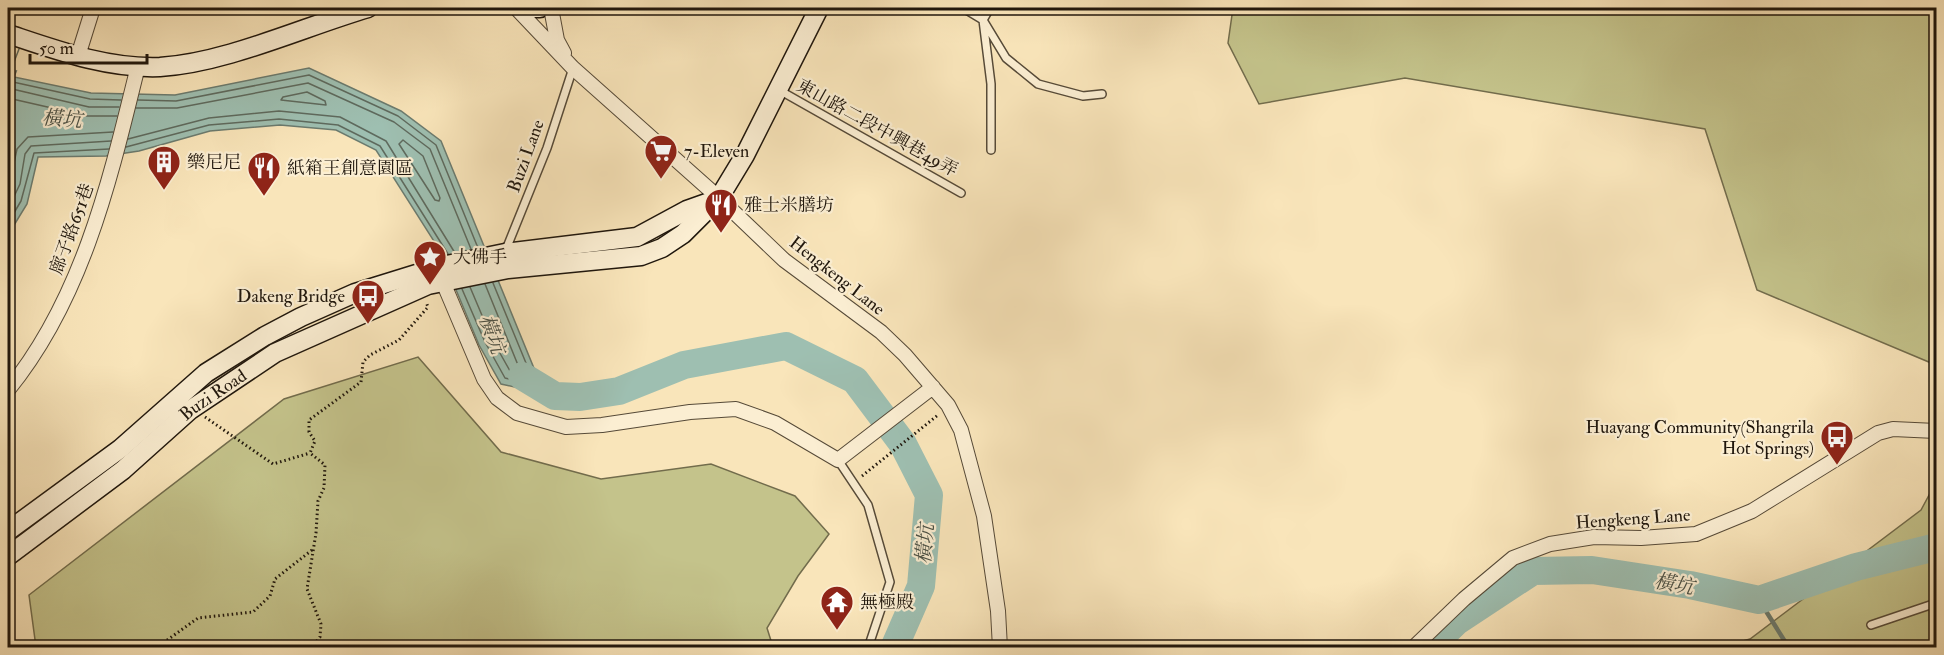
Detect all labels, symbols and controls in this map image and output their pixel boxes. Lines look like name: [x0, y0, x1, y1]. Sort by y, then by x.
scale bar: [30, 27, 147, 65]
text: 50 m: [39, 37, 74, 60]
street label: 東山路二段中興巷49弄: [792, 74, 962, 182]
water label: 橫坑: [41, 105, 86, 133]
street label: Buzi Lane: [502, 116, 550, 195]
supermarket icon: 7-Eleven: [643, 133, 679, 180]
place label: 7-Eleven: [684, 140, 749, 163]
building icon: 樂尼尼: [146, 144, 182, 191]
restaurant icon: 紙箱王創意園區: [246, 150, 282, 197]
place label: 樂尼尼: [187, 151, 241, 174]
place label: 紙箱王創意園區: [287, 157, 413, 180]
street label: 廍子路651巷: [45, 180, 99, 278]
restaurant icon: 雅士米膳坊: [703, 187, 739, 234]
place label: 雅士米膳坊: [744, 194, 834, 217]
street label: Hengkeng Lane: [785, 231, 890, 321]
place icon: 大佛手: [412, 239, 448, 286]
place label: 大佛手: [453, 246, 507, 269]
bus stop icon: Dakeng Bridge: [350, 278, 386, 325]
place label: Dakeng Bridge: [237, 285, 345, 308]
water label: 橫坑: [473, 311, 512, 360]
street label: Buzi Road: [174, 364, 251, 426]
place label: Huayang Community(Shangrila Hot Springs): [1585, 416, 1815, 460]
bus stop icon: Huayang Community(Shangrila Hot Springs): [1819, 419, 1855, 466]
street label: Hengkeng Lane: [1575, 503, 1692, 534]
water label: 橫坑: [911, 520, 939, 565]
water label: 橫坑: [1652, 568, 1699, 600]
temple icon: 無極殿: [819, 584, 855, 631]
place label: 無極殿: [860, 591, 914, 614]

